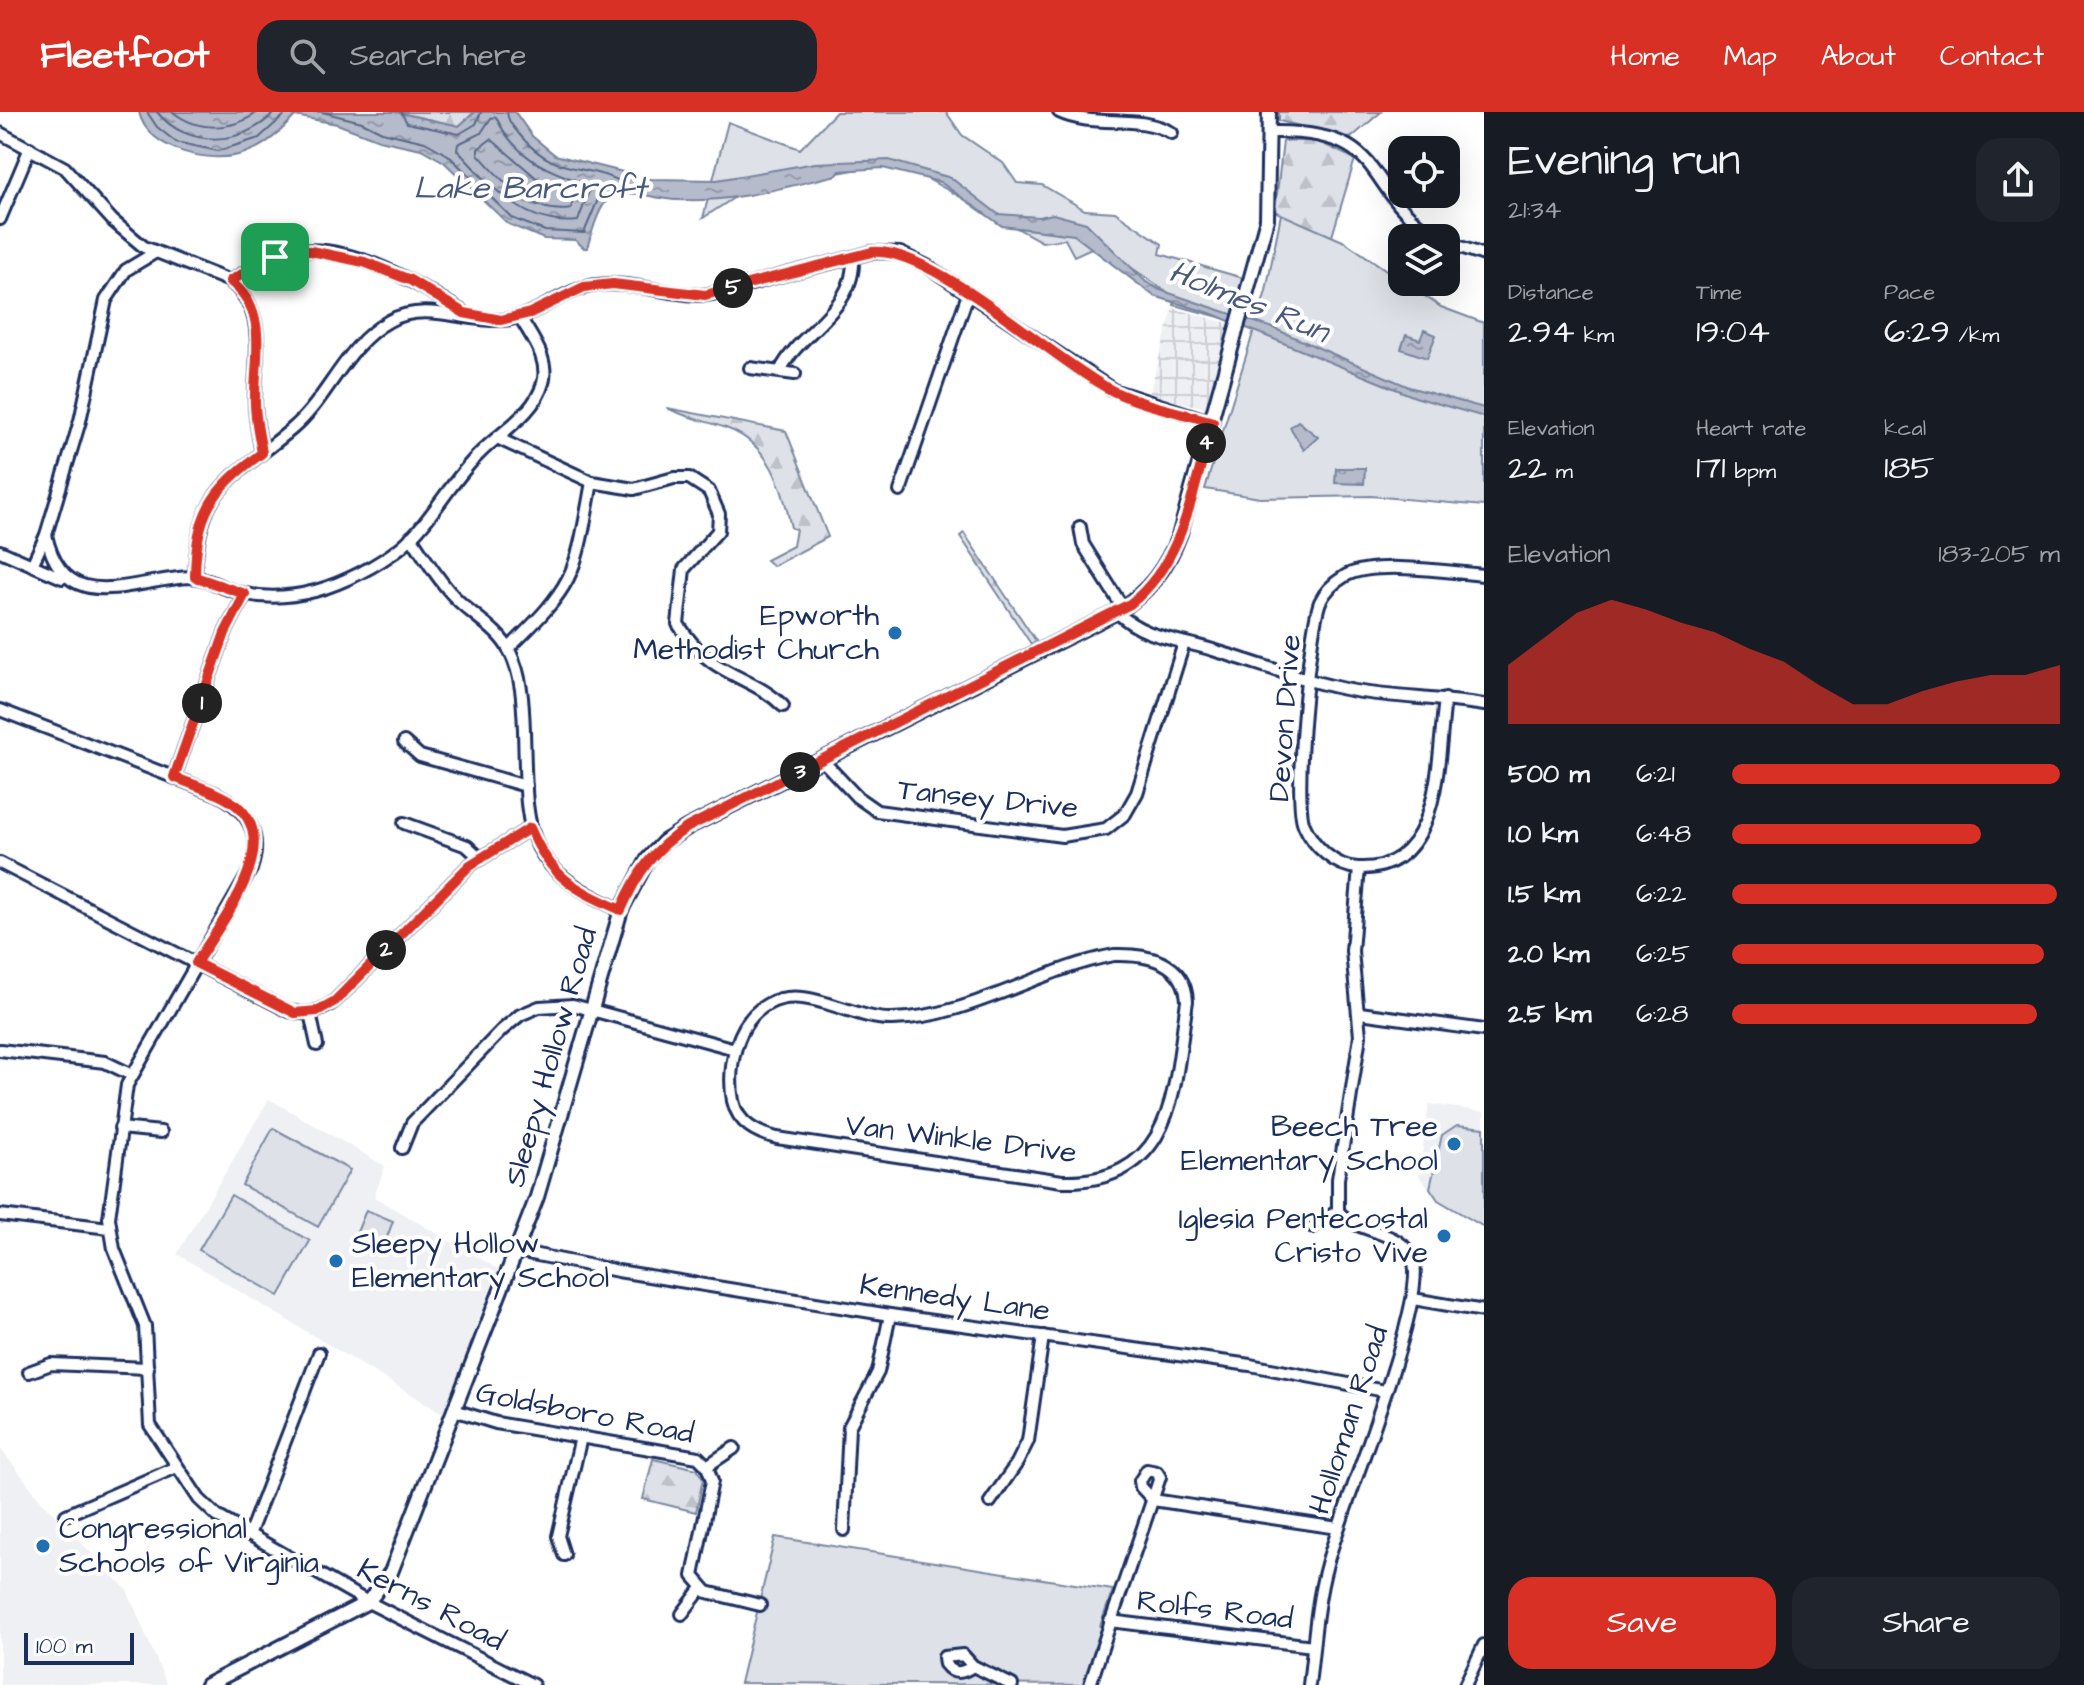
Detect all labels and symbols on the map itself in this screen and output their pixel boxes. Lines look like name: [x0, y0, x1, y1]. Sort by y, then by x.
water label: Lake Barcroft: [414, 166, 649, 211]
pin: [241, 223, 309, 291]
water label: Holmes Run: [1162, 250, 1338, 356]
pin: 5: [713, 268, 753, 308]
pin: 4: [1186, 423, 1226, 463]
place label: Epworth Methodist Church: [633, 595, 879, 671]
marker: Epworth Methodist Church: [886, 624, 904, 642]
street label: Devon Drive: [1258, 633, 1312, 803]
pin: 1: [182, 683, 222, 723]
pin: 3: [780, 752, 820, 792]
street label: Tansey Drive: [896, 769, 1080, 830]
street label: Sleepy Hollow Road: [494, 922, 609, 1192]
pin: 2: [366, 930, 406, 970]
street label: Van Winkle Drive: [843, 1104, 1079, 1174]
place label: Beech Tree Elementary School: [1181, 1106, 1438, 1183]
marker: Beech Tree Elementary School: [1445, 1135, 1463, 1153]
place label: Iglesia Pentecostal Cristo Vive: [1178, 1198, 1428, 1274]
place label: Sleepy Hollow Elementary School: [352, 1223, 609, 1300]
marker: Iglesia Pentecostal Cristo Vive: [1435, 1227, 1453, 1245]
marker: Sleepy Hollow Elementary School: [327, 1252, 345, 1270]
street label: Kennedy Lane: [857, 1264, 1053, 1333]
street label: Holloman Road: [1299, 1320, 1399, 1520]
street label: Goldsboro Road: [473, 1371, 697, 1455]
place label: Congressional Schools of Virginia: [59, 1508, 319, 1585]
marker: Congressional Schools of Virginia: [34, 1537, 52, 1555]
street label: Kerns Road: [350, 1548, 512, 1662]
street label: Rolfs Road: [1135, 1580, 1295, 1640]
scale bar: [24, 1629, 134, 1665]

